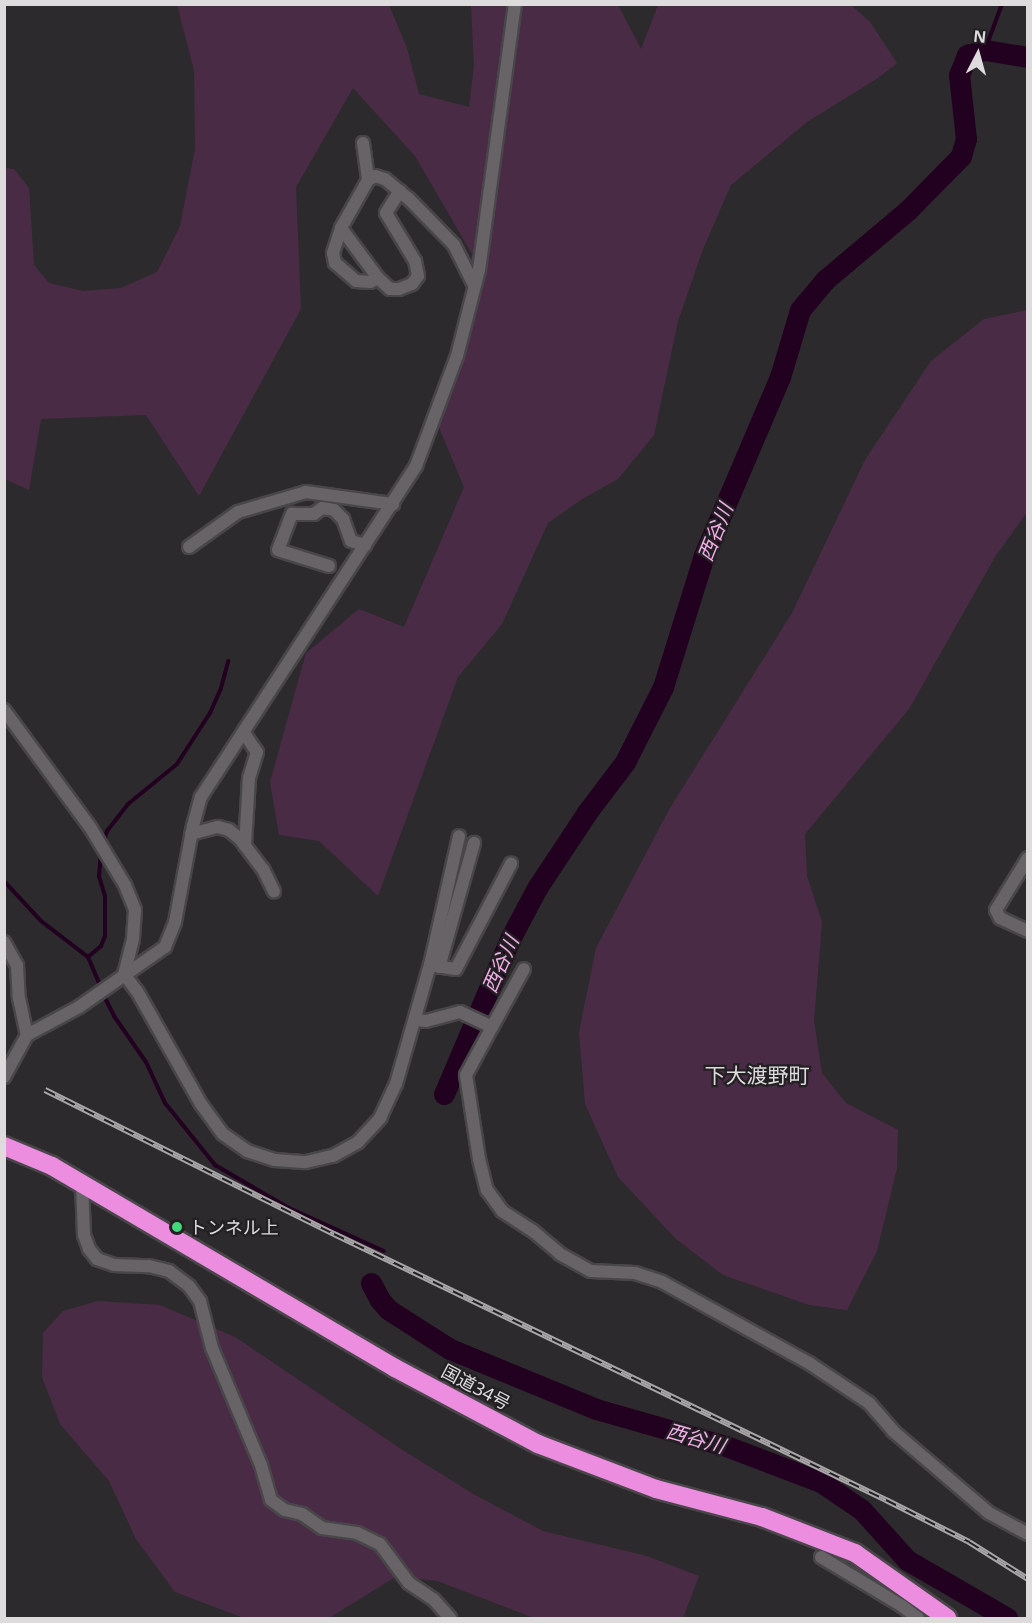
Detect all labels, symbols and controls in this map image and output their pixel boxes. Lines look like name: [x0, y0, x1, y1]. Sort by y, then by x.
north arrow: [948, 24, 1008, 84]
text: N: [972, 24, 987, 48]
water label: 西谷川: [693, 500, 737, 564]
water label: 西谷川: [477, 932, 523, 996]
district label: 下大渡野町: [705, 1062, 809, 1088]
place label: トンネル上: [189, 1216, 279, 1238]
marker: トンネル上: [170, 1220, 184, 1234]
street label: 国道34号: [438, 1360, 514, 1414]
water label: 西谷川: [664, 1418, 728, 1458]

